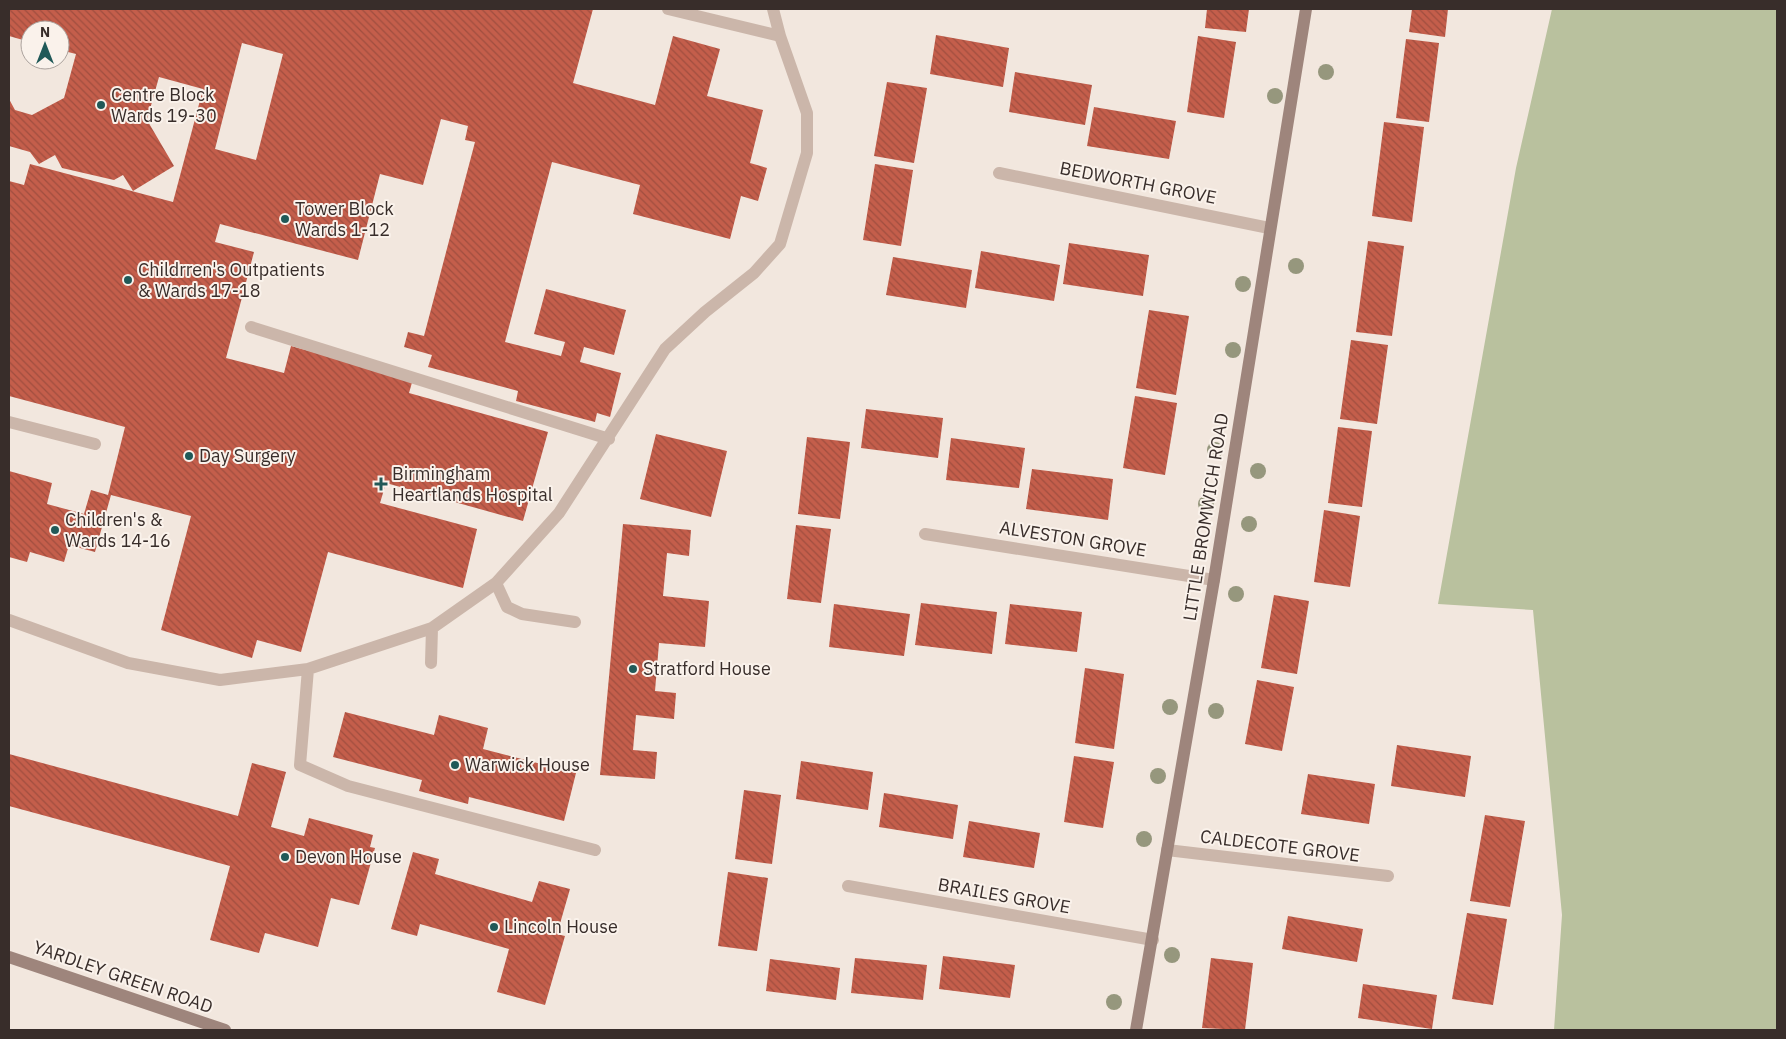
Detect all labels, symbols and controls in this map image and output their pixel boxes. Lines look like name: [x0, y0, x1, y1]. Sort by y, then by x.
north arrow: [20, 20, 70, 70]
text: N: [40, 23, 50, 41]
place label: Centre Block Wards 19-30: [111, 83, 217, 127]
marker: Centre Block Wards 19-30: [95, 99, 107, 111]
street label: BEDWORTH GROVE: [1058, 156, 1218, 209]
place label: Tower Block Wards 1-12: [295, 197, 394, 241]
marker: Tower Block Wards 1-12: [279, 213, 291, 225]
place label: Childrren's Outpatients & Wards 17-18: [138, 258, 325, 302]
marker: Childrren's Outpatients & Wards 17-18: [122, 274, 134, 286]
street label: LITTLE BROMWICH ROAD: [1178, 411, 1233, 622]
place label: Day Surgery: [199, 444, 296, 467]
marker: Day Surgery: [183, 450, 195, 462]
place label: Birmingham Heartlands Hospital: [392, 462, 553, 506]
marker: Birmingham Heartlands Hospital: [374, 477, 388, 491]
place label: Children's & Wards 14-16: [65, 508, 171, 552]
street label: ALVESTON GROVE: [998, 516, 1148, 561]
marker: Children's & Wards 14-16: [49, 524, 61, 536]
place label: Stratford House: [643, 657, 771, 680]
marker: Stratford House: [627, 663, 639, 675]
place label: Warwick House: [465, 753, 590, 776]
marker: Warwick House: [449, 759, 461, 771]
street label: CALDECOTE GROVE: [1199, 824, 1361, 867]
place label: Devon House: [295, 845, 402, 868]
marker: Devon House: [279, 851, 291, 863]
street label: BRAILES GROVE: [936, 873, 1072, 918]
place label: Lincoln House: [504, 915, 618, 938]
marker: Lincoln House: [488, 921, 500, 933]
street label: YARDLEY GREEN ROAD: [30, 935, 216, 1018]

